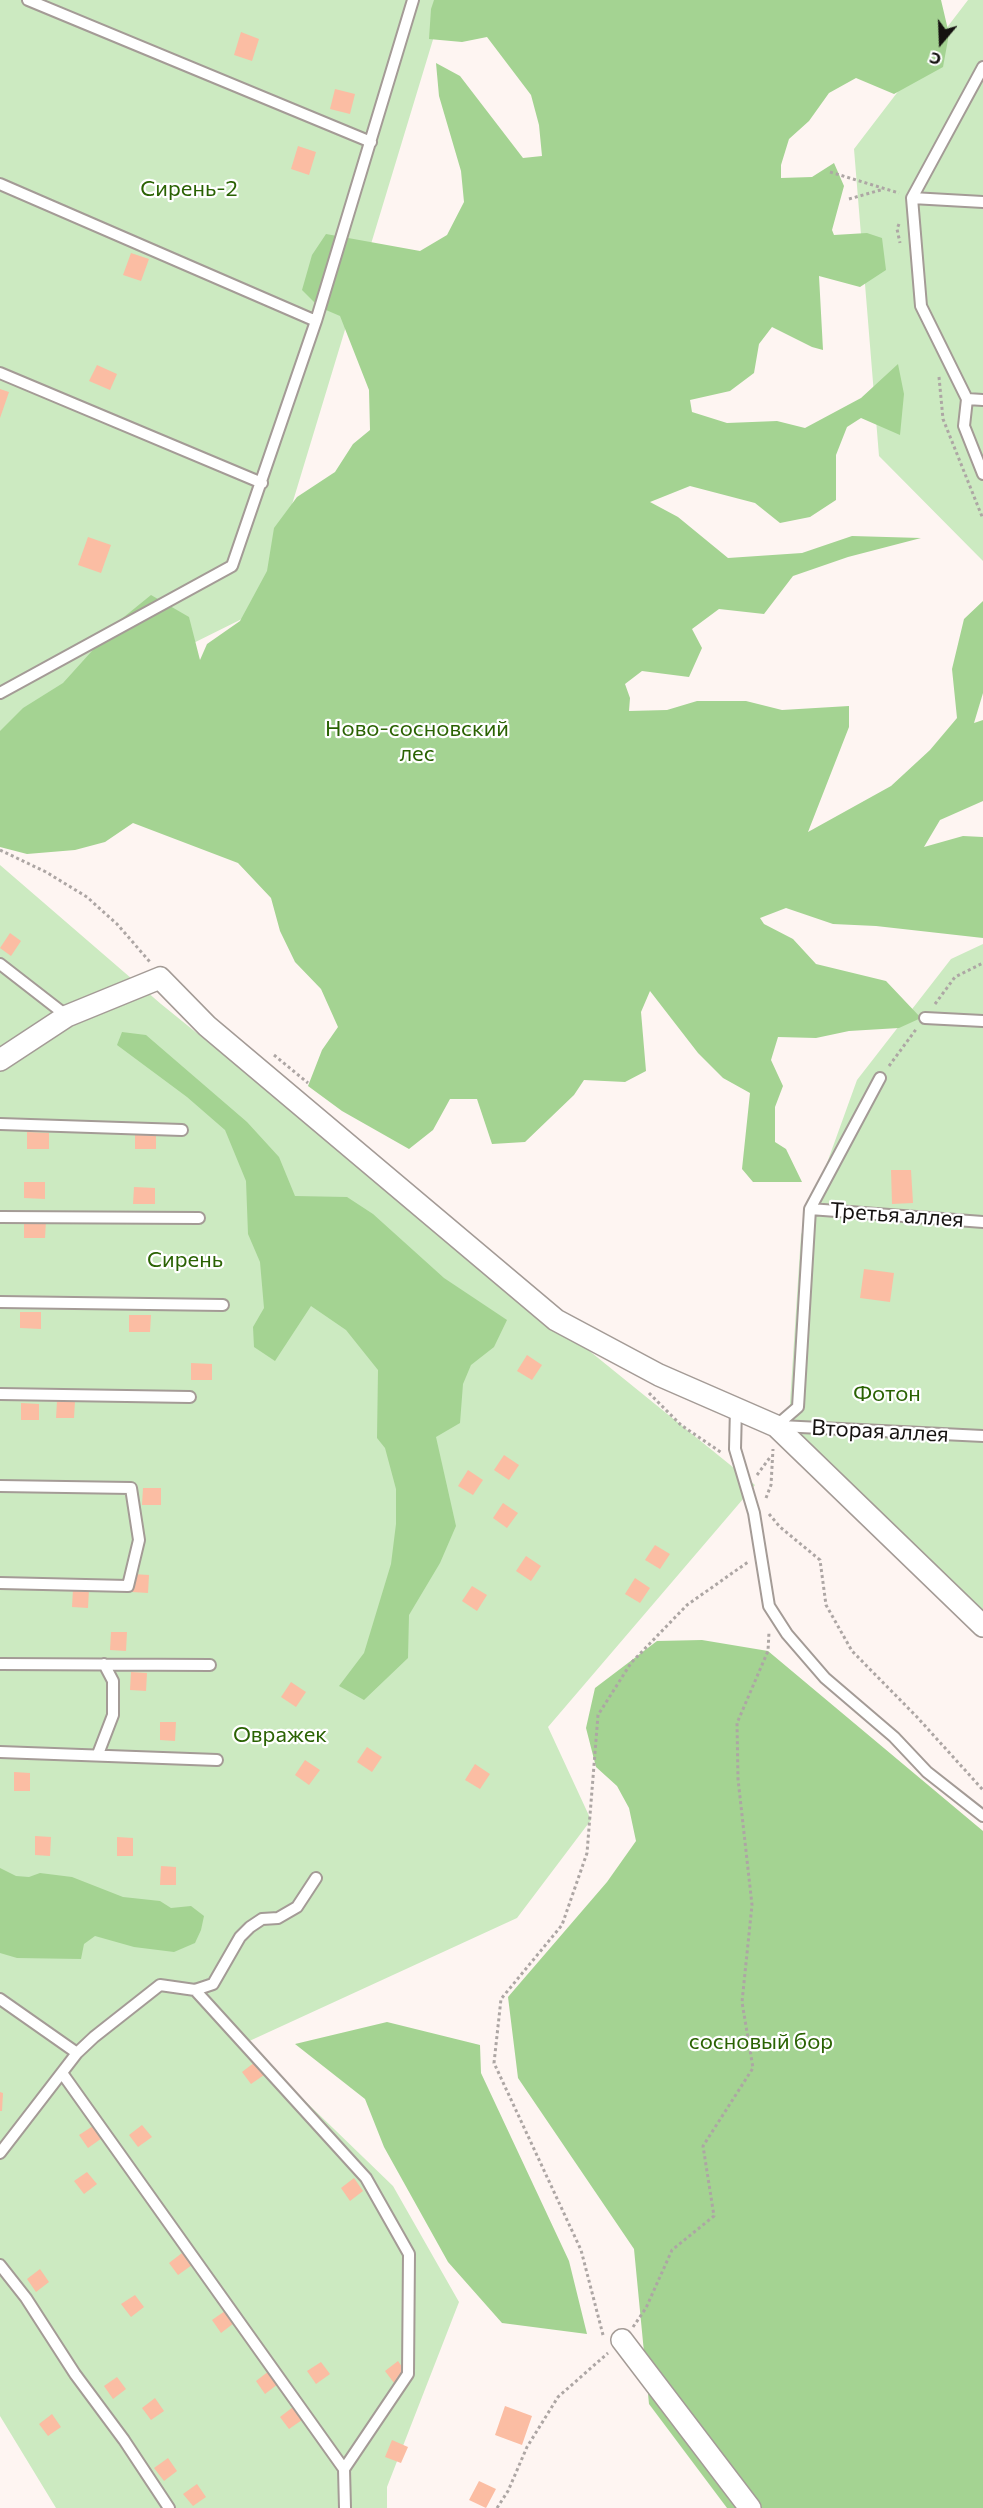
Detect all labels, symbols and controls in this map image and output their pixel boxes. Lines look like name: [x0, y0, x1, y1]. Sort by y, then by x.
north arrow: [911, 12, 971, 72]
text: С: [927, 49, 943, 70]
park label: Сирень-2: [140, 176, 238, 202]
park label: Ново-сосновский лес: [325, 716, 509, 768]
street label: Третья аллея: [829, 1197, 965, 1233]
park label: Сирень: [147, 1247, 223, 1273]
park label: Фотон: [853, 1381, 921, 1407]
street label: Вторая аллея: [811, 1414, 949, 1448]
park label: Овражек: [233, 1722, 327, 1748]
park label: сосновый бор: [689, 2029, 833, 2055]

